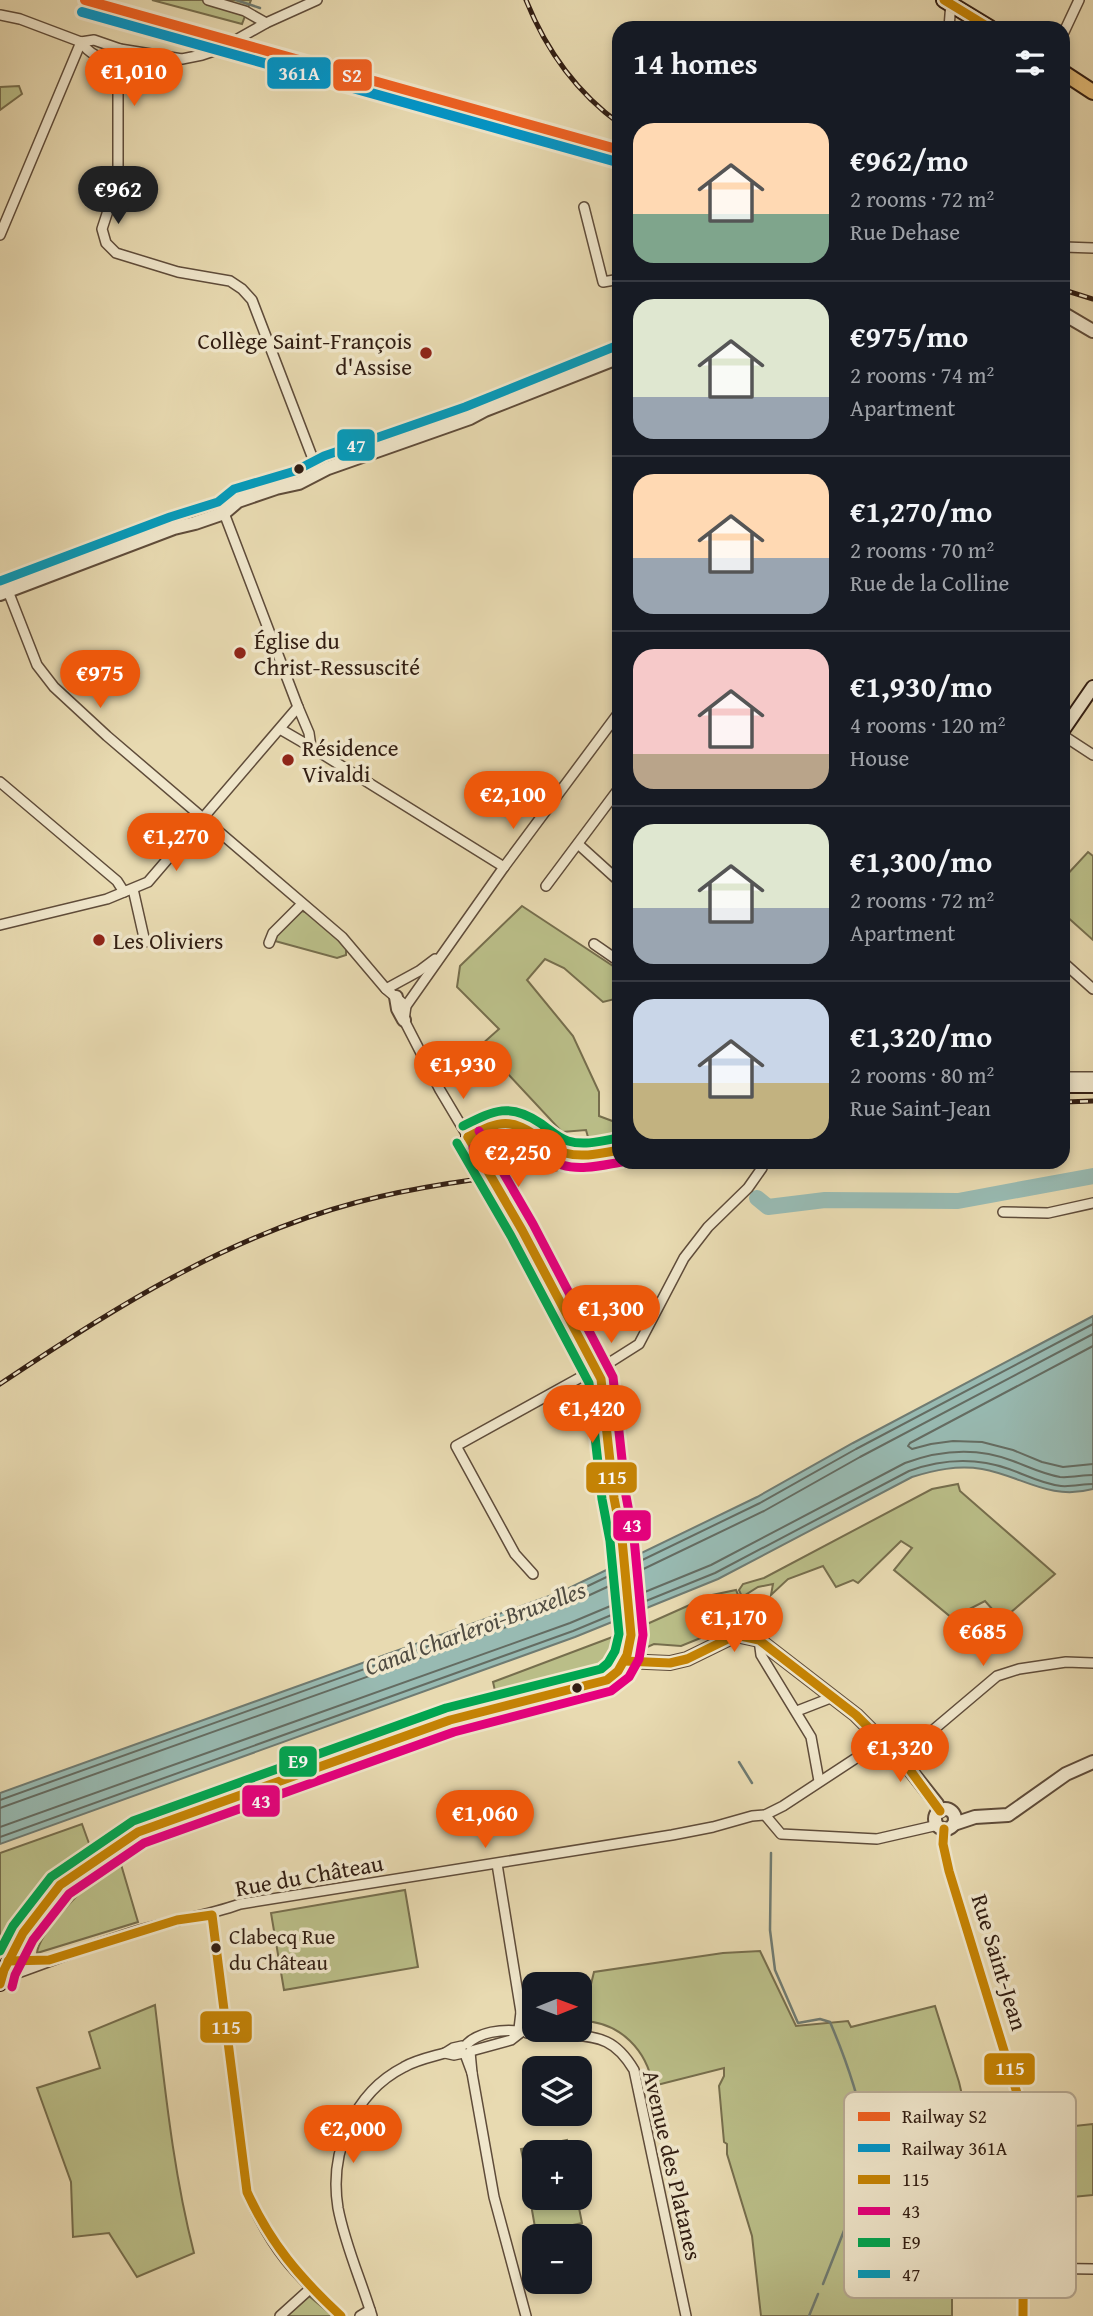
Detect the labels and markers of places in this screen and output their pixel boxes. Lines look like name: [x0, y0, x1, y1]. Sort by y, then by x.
pin: €1,010: [77, 48, 191, 108]
pin: €962: [77, 166, 159, 226]
place label: Collège Saint-François d'Assise: [197, 324, 412, 383]
marker: Collège Saint-François d'Assise: [418, 345, 434, 361]
unlabelled marker: [292, 462, 306, 476]
place label: Église du Christ-Ressuscité: [254, 624, 420, 683]
marker: Église du Christ-Ressuscité: [232, 645, 248, 661]
pin: €975: [59, 650, 141, 710]
place label: Résidence Vivaldi: [302, 731, 399, 790]
marker: Résidence Vivaldi: [280, 752, 296, 768]
pin: €2,100: [456, 772, 570, 831]
pin: €1,270: [119, 814, 233, 873]
place label: Les Oliviers: [113, 924, 223, 957]
marker: Les Oliviers: [91, 932, 107, 948]
pin: €1,930: [406, 1042, 520, 1101]
pin: €2,250: [461, 1130, 575, 1189]
pin: €1,300: [554, 1286, 668, 1345]
pin: €1,420: [535, 1386, 649, 1445]
pin: €1,170: [677, 1594, 791, 1654]
pin: €685: [942, 1608, 1024, 1668]
unlabelled marker: [570, 1681, 584, 1695]
pin: €1,320: [843, 1724, 957, 1784]
pin: €1,060: [428, 1790, 542, 1850]
place label: Clabecq Rue du Château: [229, 1921, 335, 1978]
marker: Clabecq Rue du Château: [209, 1941, 223, 1955]
pin: €2,000: [296, 2106, 410, 2165]

